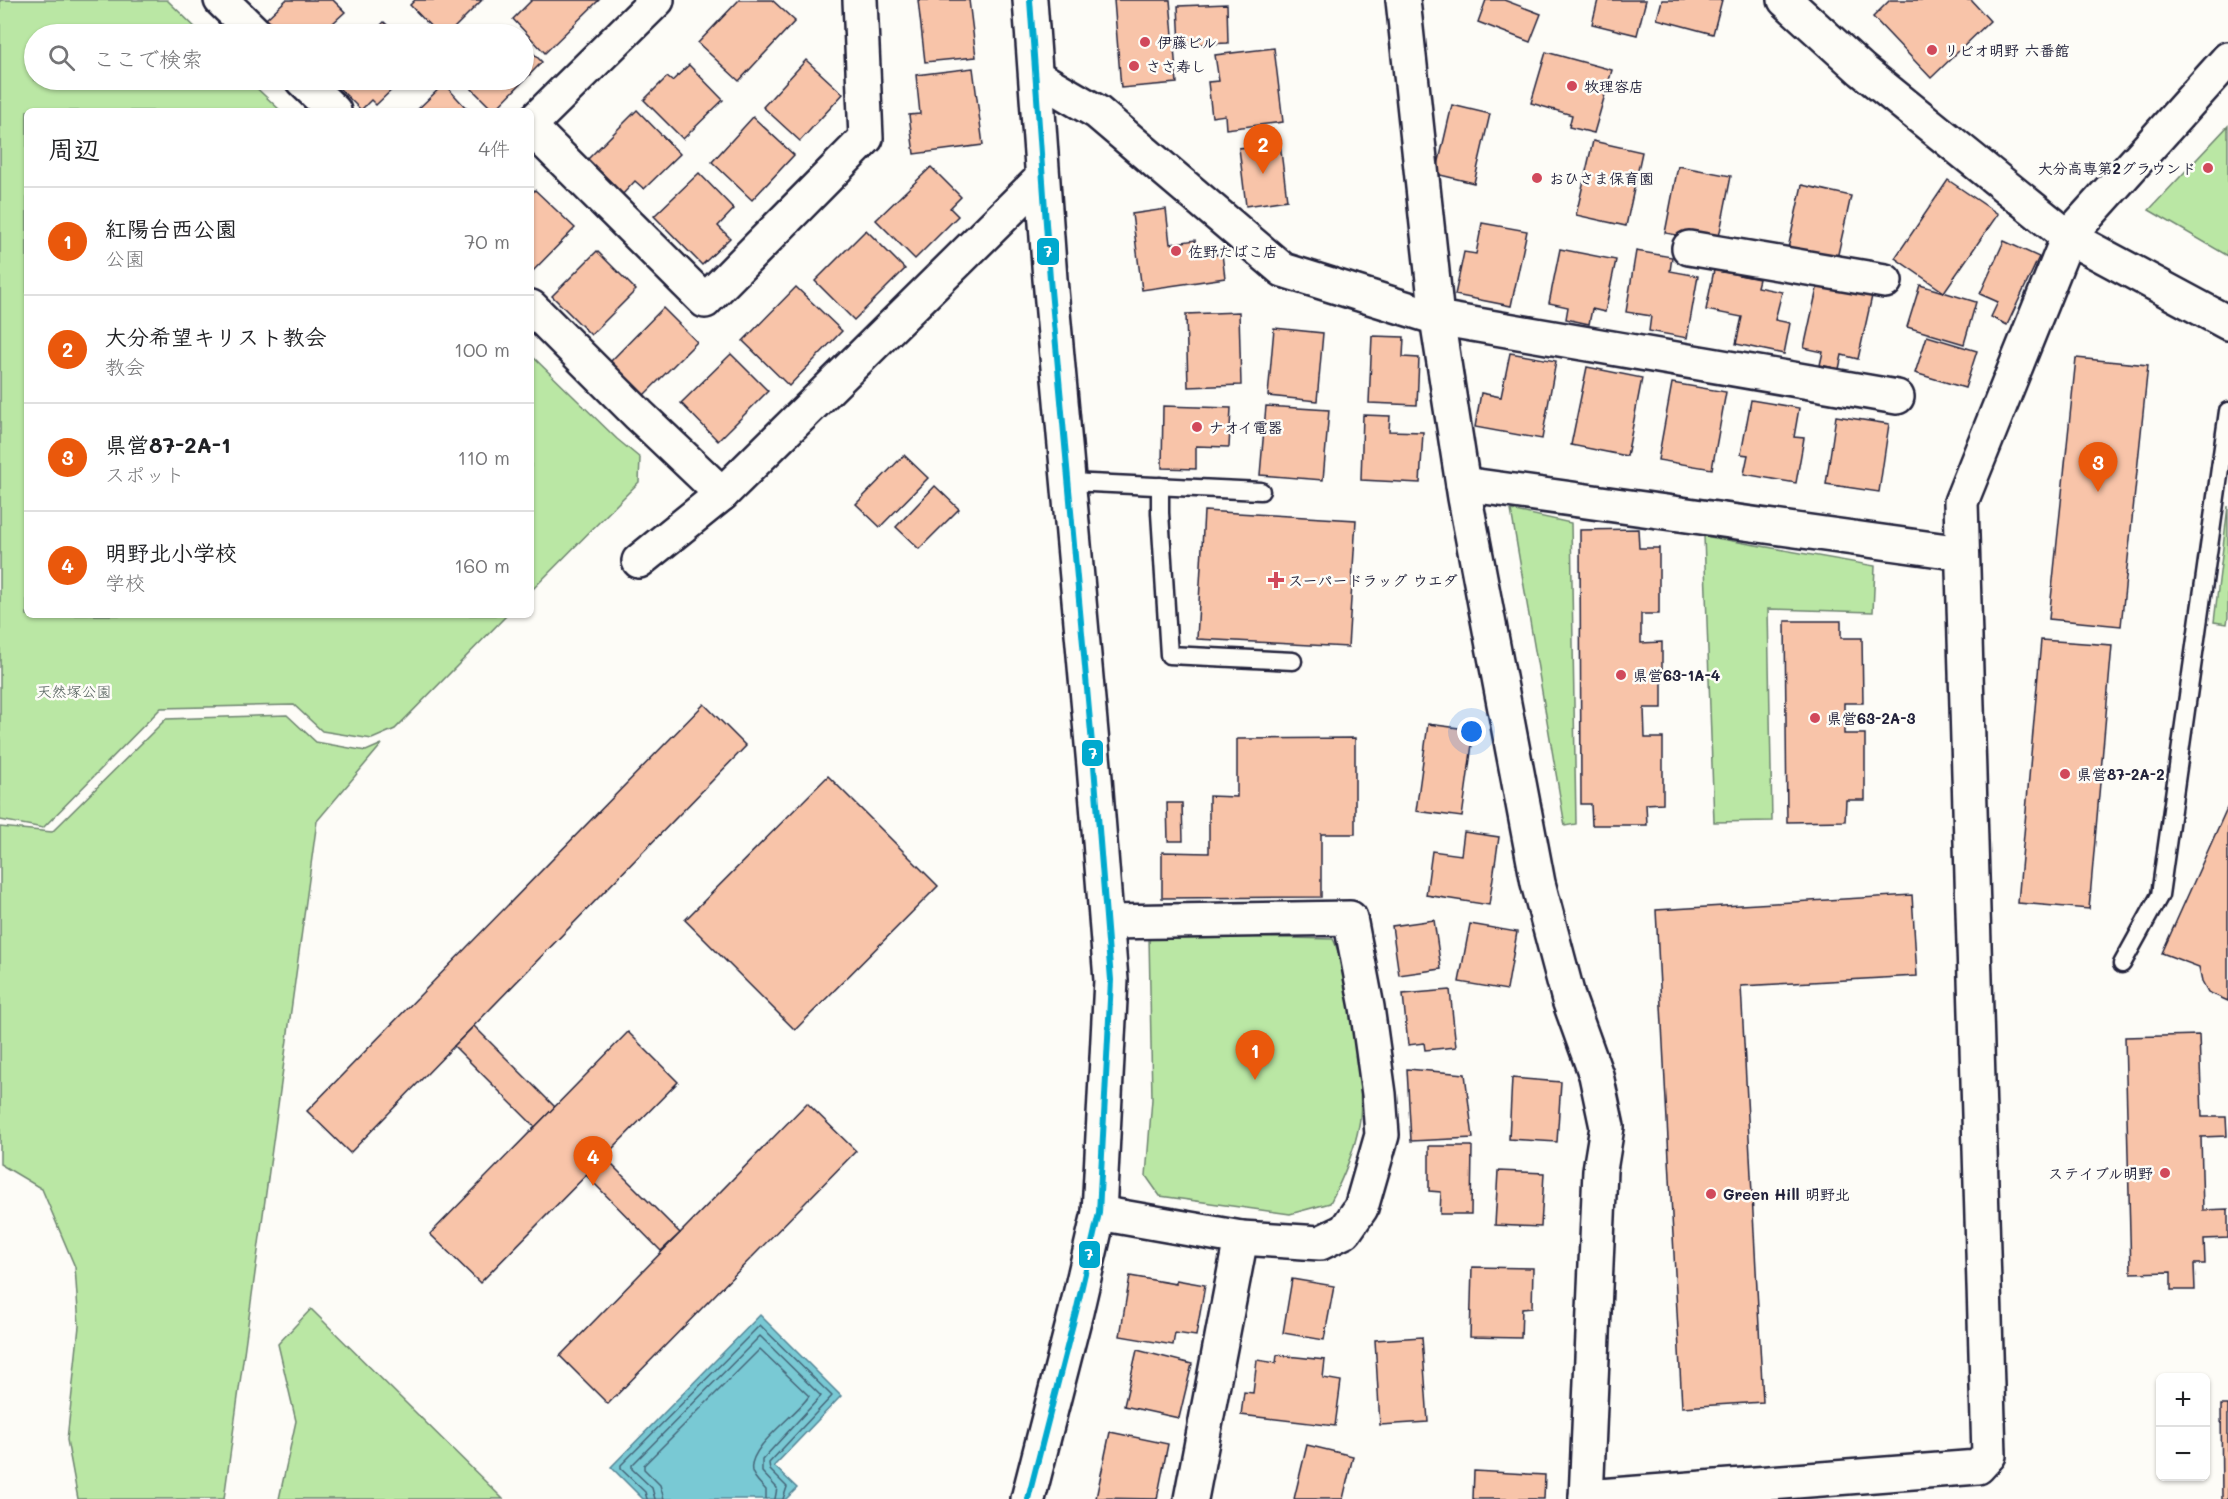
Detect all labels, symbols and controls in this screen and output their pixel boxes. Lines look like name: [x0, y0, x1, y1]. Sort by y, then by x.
search box: [24, 24, 534, 90]
place label: 伊藤ビル: [1157, 32, 1217, 52]
marker: 伊藤ビル: [1138, 35, 1152, 49]
place label: リビオ明野 六番館: [1944, 40, 2069, 60]
icon: search: [45, 41, 78, 74]
marker: リビオ明野 六番館: [1925, 43, 1939, 57]
text: ここで検索: [93, 44, 203, 73]
place label: ささ寿し: [1146, 56, 1206, 76]
marker: ささ寿し: [1127, 59, 1141, 73]
place label: 牧理容店: [1584, 76, 1644, 96]
marker: 牧理容店: [1565, 79, 1579, 93]
pin: 2: [1244, 124, 1282, 174]
text: 周辺: [48, 132, 100, 166]
text: 4件: [478, 135, 510, 161]
place label: 大分高専第2グラウンド: [2038, 158, 2196, 178]
marker: 大分高専第2グラウンド: [2201, 161, 2215, 175]
place label: おひさま保育園: [1549, 168, 1654, 188]
marker: おひさま保育園: [1530, 171, 1544, 185]
text: 紅陽台西公園: [105, 214, 237, 243]
text: 1: [63, 228, 72, 254]
text: 70 m: [464, 228, 510, 254]
line badge: 7: [1036, 237, 1060, 266]
text: 7: [1044, 240, 1053, 261]
place label: 佐野たばこ店: [1188, 241, 1278, 261]
marker: 佐野たばこ店: [1169, 244, 1183, 258]
text: 公園: [105, 245, 145, 271]
text: 大分希望キリスト教会: [105, 322, 327, 351]
text: 2: [62, 336, 73, 362]
text: 100 m: [454, 336, 510, 362]
text: 教会: [105, 353, 145, 379]
place label: ナオイ電器: [1209, 417, 1283, 437]
marker: ナオイ電器: [1190, 420, 1204, 434]
text: 県営87-2A-1: [105, 430, 231, 459]
pin: 3: [2078, 442, 2118, 492]
text: 3: [62, 444, 74, 470]
text: 110 m: [457, 444, 510, 470]
text: スポット: [105, 461, 185, 487]
text: 明野北小学校: [105, 538, 237, 567]
text: 4: [61, 552, 74, 578]
text: 160 m: [454, 552, 510, 578]
text: 学校: [105, 569, 145, 595]
place label: スーパードラッグ ウエダ: [1288, 570, 1458, 590]
marker: スーパードラッグ ウエダ: [1269, 573, 1283, 587]
place label: 県営63-1A-4: [1633, 665, 1721, 685]
marker: 県営63-1A-4: [1614, 668, 1628, 682]
park label: 天然塚公園: [36, 681, 112, 701]
place label: 県営63-2A-3: [1827, 708, 1916, 728]
marker: 県営63-2A-3: [1808, 711, 1822, 725]
your location: [1457, 717, 1486, 746]
line badge: 7: [1081, 739, 1104, 767]
text: 7: [1089, 742, 1098, 763]
place label: 県営87-2A-2: [2077, 764, 2165, 784]
marker: 県営87-2A-2: [2058, 767, 2072, 781]
pin: 1: [1236, 1030, 1274, 1080]
pin: 4: [574, 1136, 612, 1186]
place label: ステイブル明野: [2048, 1163, 2153, 1183]
marker: ステイブル明野: [2158, 1166, 2172, 1180]
place label: Green Hill 明野北: [1723, 1184, 1850, 1204]
marker: Green Hill 明野北: [1704, 1187, 1718, 1201]
line badge: 7: [1078, 1240, 1101, 1269]
text: 7: [1085, 1243, 1094, 1264]
map controls: [2156, 1373, 2210, 1481]
button: +: [2156, 1373, 2210, 1427]
button: −: [2156, 1427, 2210, 1481]

